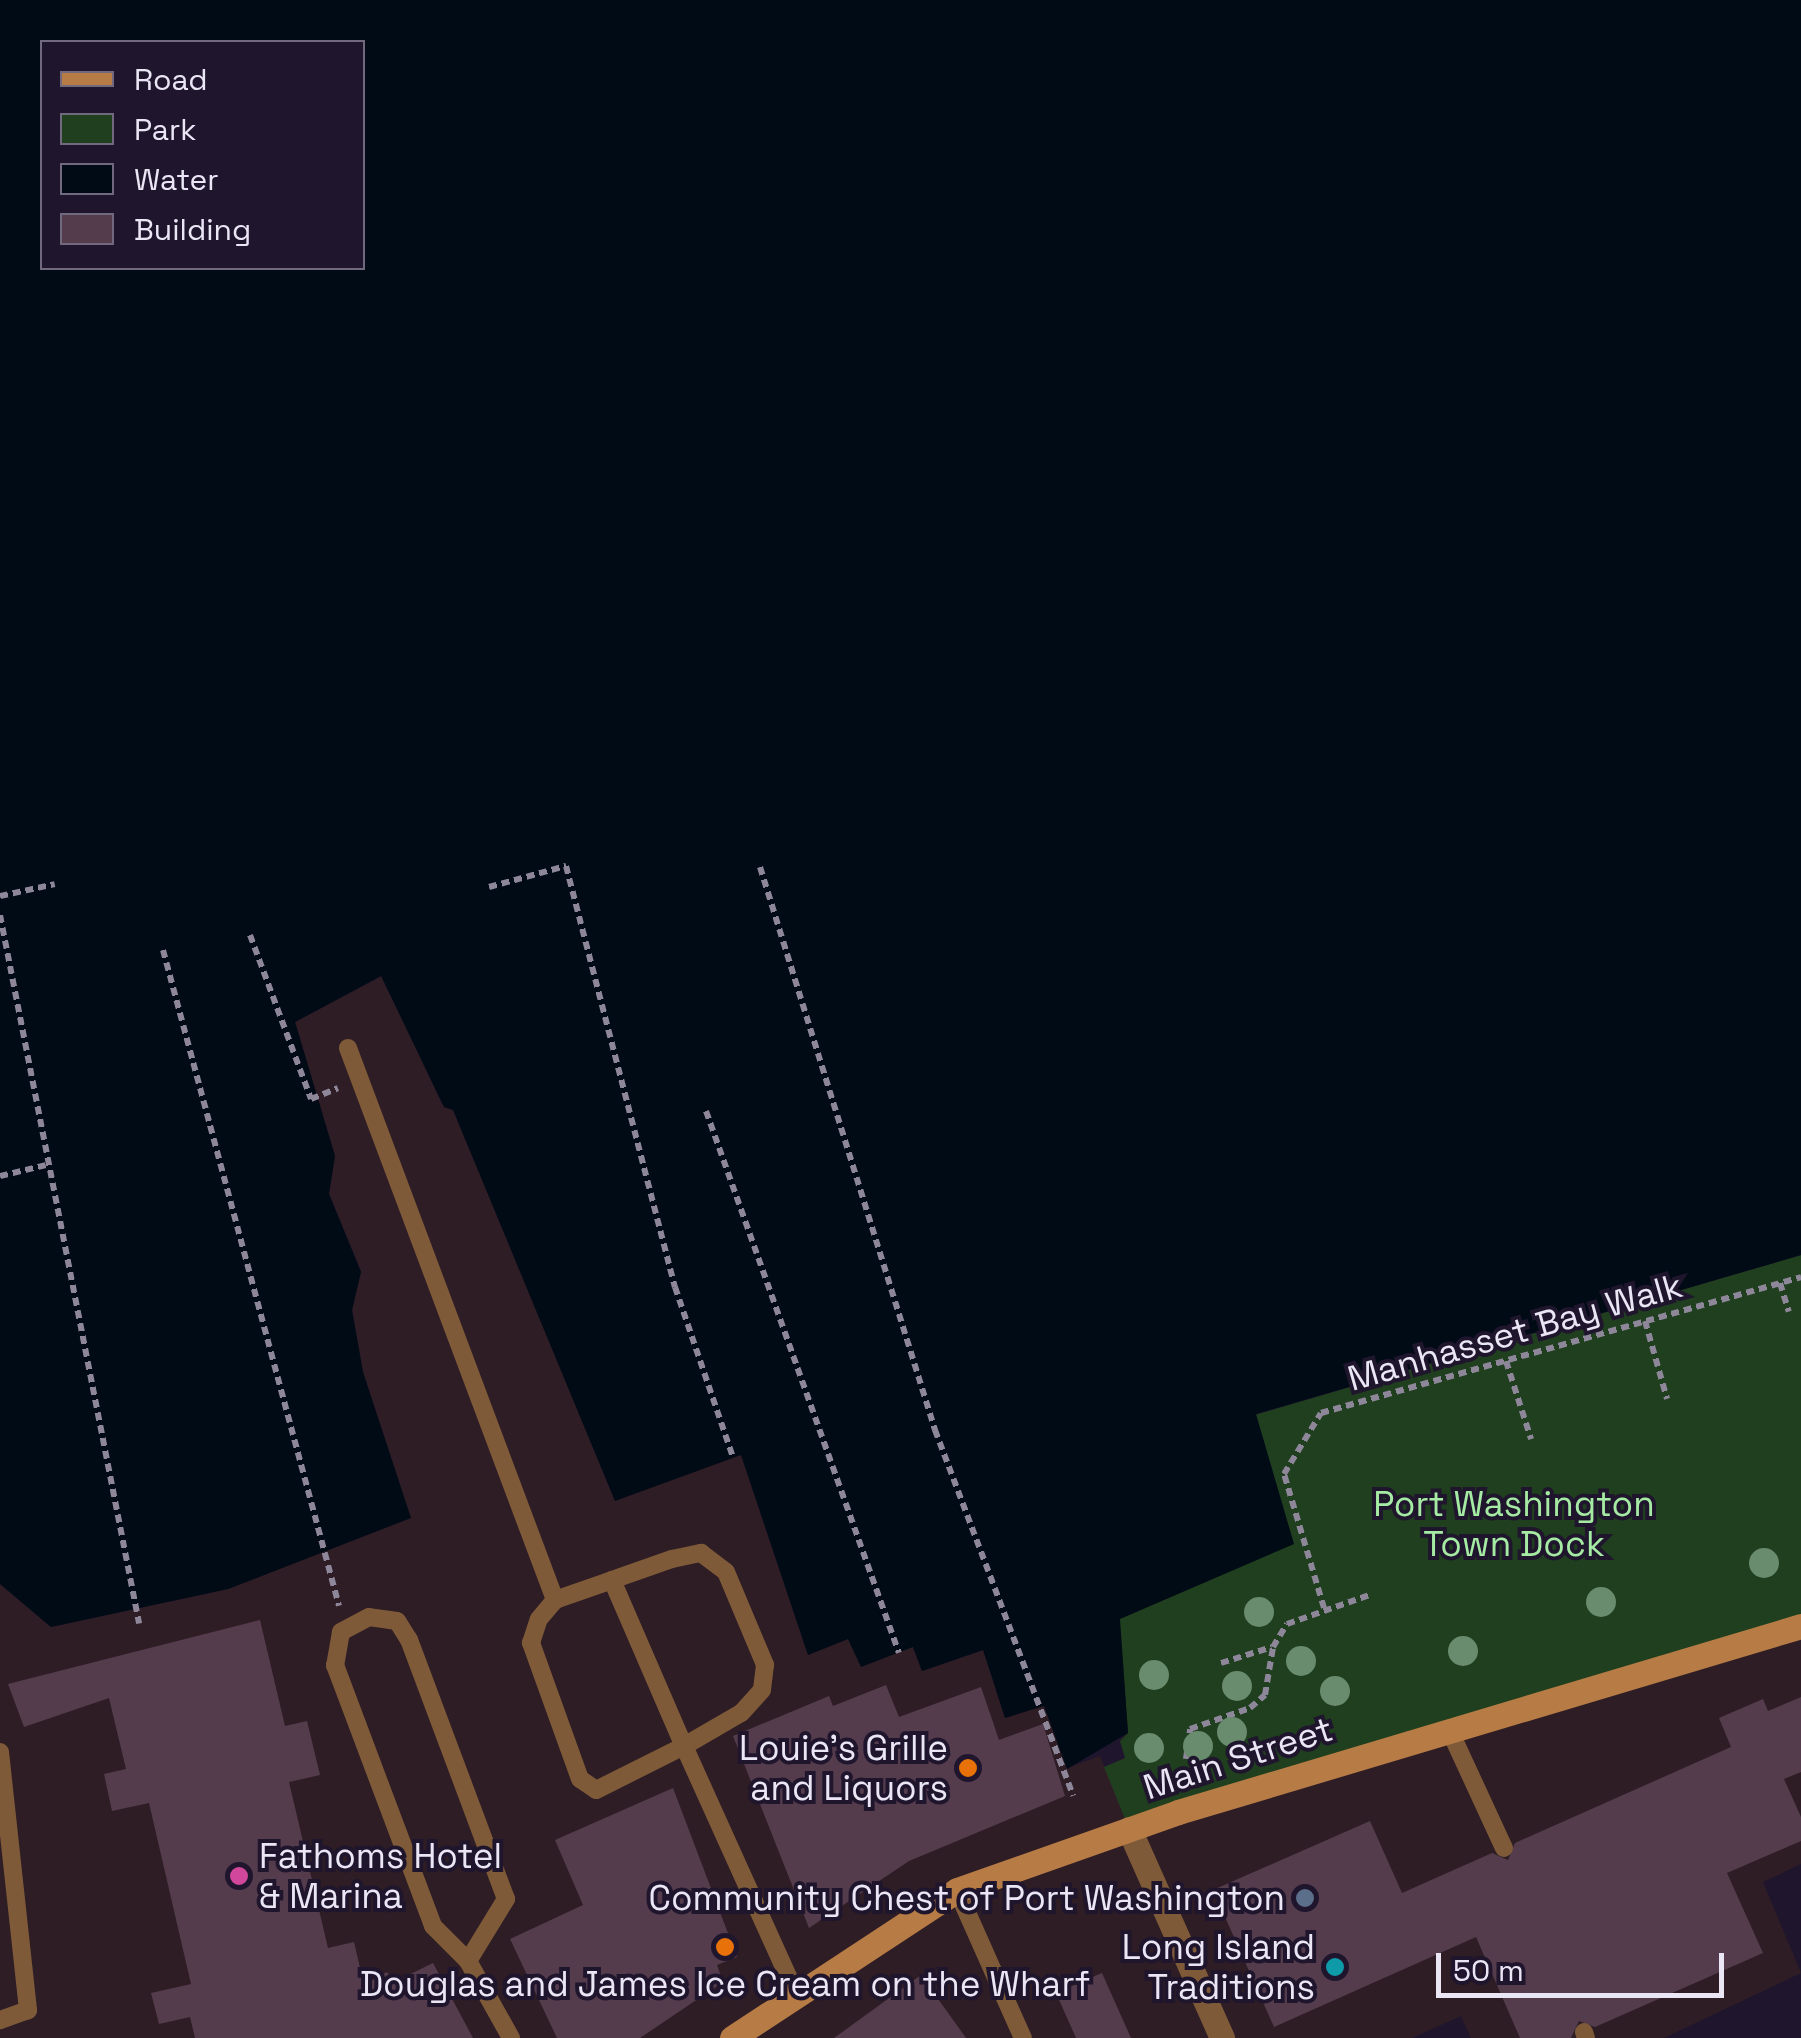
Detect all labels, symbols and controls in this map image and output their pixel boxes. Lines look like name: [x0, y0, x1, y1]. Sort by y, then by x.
legend: [40, 40, 365, 270]
text: Road: [134, 60, 208, 99]
text: Park: [134, 110, 196, 149]
text: Water: [134, 160, 219, 199]
text: Building: [134, 210, 251, 249]
street label: Manhasset Bay Walk: [1343, 1264, 1687, 1400]
park label: Port Washington Town Dock: [1373, 1483, 1655, 1565]
street label: Main Street: [1138, 1708, 1338, 1808]
place label: Louie's Grille and Liquors: [739, 1727, 948, 1809]
marker: Louie's Grille and Liquors: [957, 1757, 979, 1779]
place label: Fathoms Hotel & Marina: [259, 1835, 502, 1917]
marker: Fathoms Hotel & Marina: [228, 1865, 250, 1887]
place label: Community Chest of Port Washington: [648, 1877, 1285, 1919]
marker: Community Chest of Port Washington: [1294, 1887, 1316, 1909]
place label: Long Island Traditions: [1122, 1926, 1315, 2008]
scale bar: [1441, 1933, 1728, 1995]
marker: Douglas and James Ice Cream on the Wharf: [714, 1936, 736, 1958]
text: 50 m: [1453, 1951, 1524, 1990]
marker: Long Island Traditions: [1324, 1956, 1346, 1978]
place label: Douglas and James Ice Cream on the Wharf: [360, 1963, 1090, 2005]

